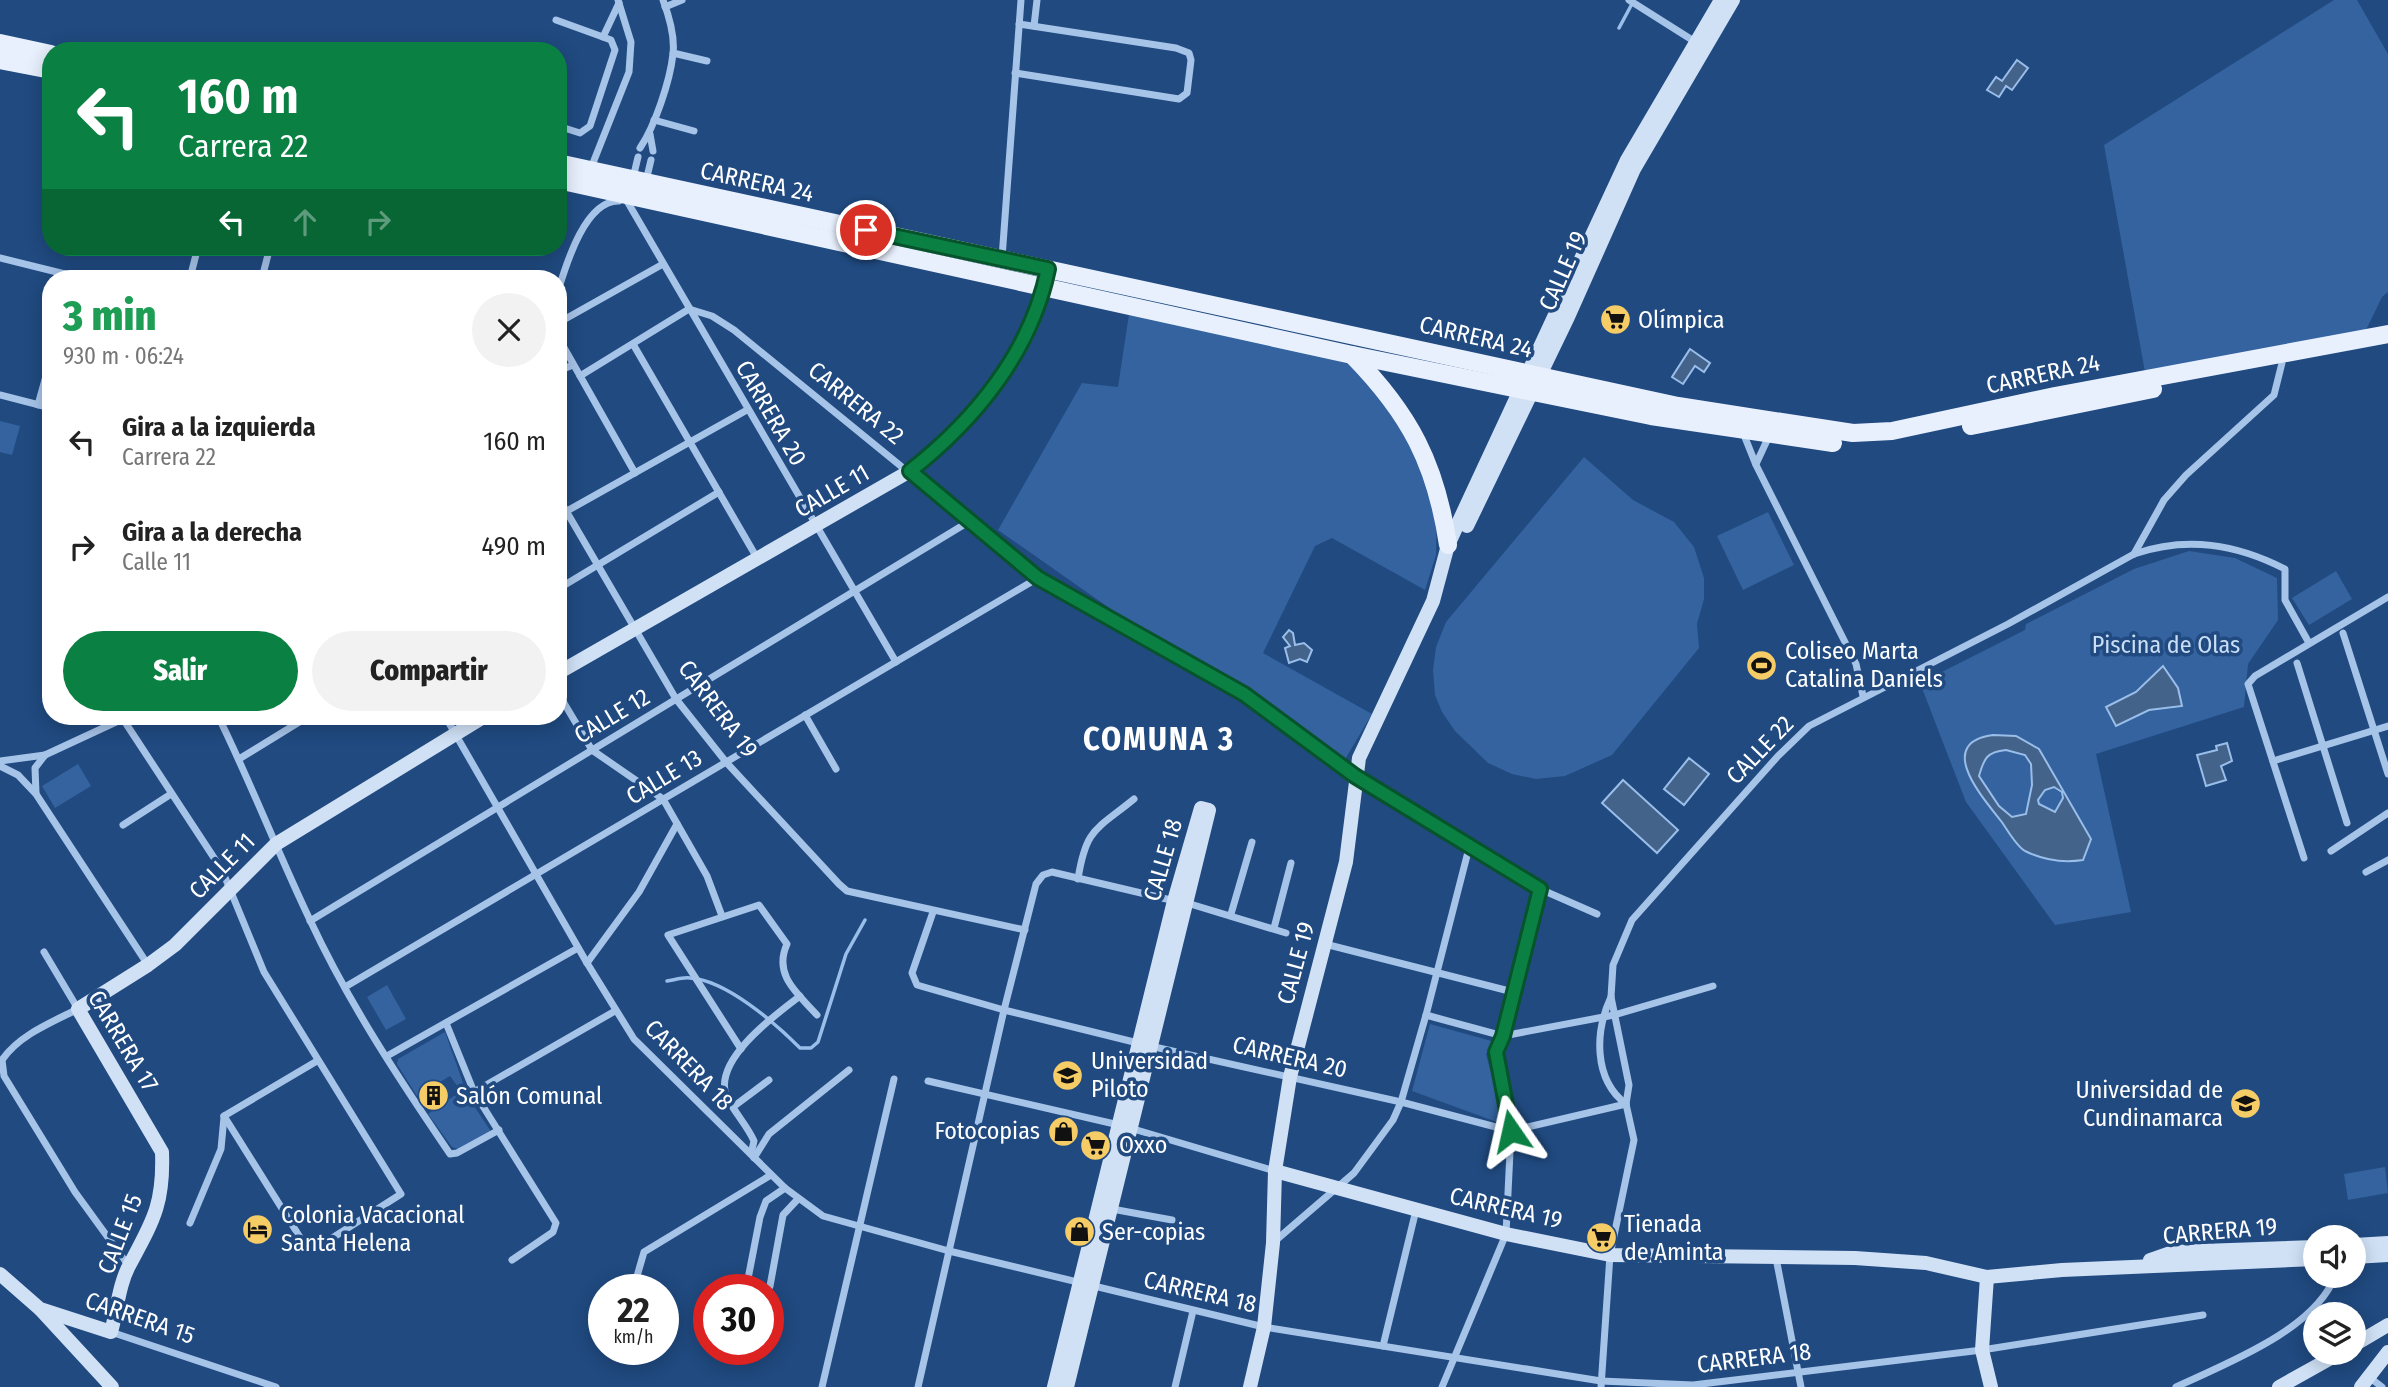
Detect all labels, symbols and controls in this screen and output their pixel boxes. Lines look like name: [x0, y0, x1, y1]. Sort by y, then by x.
text: 160 m: [178, 67, 299, 126]
icon: left: [63, 70, 154, 161]
text: Carrera 22: [178, 127, 308, 165]
street label: CARRERA 24: [698, 156, 816, 208]
pin: [836, 200, 896, 260]
icon: left: [213, 203, 251, 241]
icon: ahead: [286, 203, 324, 241]
icon: right: [359, 203, 397, 241]
icon: arrive: [847, 211, 885, 249]
street label: CALLE 19: [1533, 227, 1593, 315]
text: 3 min: [63, 291, 156, 341]
button: close: [472, 293, 546, 367]
supermarket icon: Olímpica: [1598, 303, 1632, 337]
place label: Olímpica: [1638, 306, 1725, 334]
street label: CARRERA 24: [1417, 310, 1535, 364]
text: 930 m · 06:24: [63, 342, 184, 370]
street label: CARRERA 24: [1984, 348, 2102, 400]
street label: CARRERA 20: [730, 355, 812, 471]
street label: CARRERA 22: [803, 356, 909, 450]
text: Gira a la izquierda: [122, 412, 316, 443]
icon: left: [63, 423, 101, 461]
text: 160 m: [483, 426, 546, 457]
text: Carrera 22: [122, 443, 216, 471]
street label: CALLE 11: [790, 459, 874, 523]
text: Gira a la derecha: [122, 517, 302, 548]
icon: right: [63, 528, 101, 566]
text: 490 m: [482, 531, 546, 562]
text: Calle 11: [122, 548, 191, 576]
button: Salir: [63, 631, 298, 711]
button: Compartir: [312, 631, 546, 711]
park label: Piscina de Olas: [2092, 631, 2240, 659]
place label: Coliseo Marta Catalina Daniels: [1785, 637, 1943, 693]
sports icon: Coliseo Marta Catalina Daniels: [1745, 648, 1779, 682]
street label: CARRERA 19: [672, 655, 764, 763]
street label: CALLE 12: [569, 683, 655, 749]
street label: CALLE 22: [1721, 710, 1799, 790]
district label: COMUNA 3: [1083, 720, 1235, 758]
street label: CALLE 13: [621, 744, 707, 810]
street label: CALLE 18: [1138, 816, 1188, 904]
street label: CALLE 11: [183, 827, 261, 905]
street label: CALLE 19: [1272, 919, 1320, 1007]
street label: CARRERA 17: [82, 986, 164, 1097]
street label: CARRERA 18: [639, 1014, 739, 1116]
street label: CARRERA 20: [1230, 1030, 1350, 1084]
place label: Universidad Piloto: [1091, 1047, 1208, 1103]
school or university icon: Universidad Piloto: [1051, 1058, 1085, 1092]
place label: Universidad de Cundinamarca: [2076, 1076, 2223, 1132]
building icon: Salón Comunal: [416, 1079, 450, 1113]
place label: Salón Comunal: [456, 1082, 602, 1110]
school or university icon: Universidad de Cundinamarca: [2229, 1087, 2263, 1121]
position arrow: [1474, 1094, 1548, 1168]
shop icon: Fotocopias: [1046, 1114, 1080, 1148]
place label: Fotocopias: [934, 1117, 1040, 1145]
supermarket icon: Oxxo: [1079, 1128, 1113, 1162]
place label: Oxxo: [1119, 1131, 1167, 1159]
street label: CARRERA 19: [1447, 1181, 1565, 1235]
street label: CALLE 15: [92, 1190, 148, 1278]
place label: Colonia Vacacional Santa Helena: [281, 1201, 465, 1257]
place label: Tienada de Aminta: [1624, 1210, 1724, 1266]
hotel icon: Colonia Vacacional Santa Helena: [241, 1212, 275, 1246]
street label: CARRERA 19: [2162, 1212, 2278, 1250]
shop icon: Ser-copias: [1062, 1215, 1096, 1249]
place label: Ser-copias: [1102, 1218, 1205, 1246]
supermarket icon: Tienada de Aminta: [1584, 1221, 1618, 1255]
map controls: [2303, 1225, 2366, 1365]
button: sound: [2303, 1225, 2366, 1288]
street label: CARRERA 18: [1141, 1265, 1259, 1319]
speed limit sign: 30: [693, 1274, 784, 1365]
street label: CARRERA 15: [82, 1286, 198, 1350]
text: 22: [617, 1289, 650, 1331]
button: layers: [2303, 1302, 2366, 1365]
text: km/h: [613, 1326, 654, 1348]
street label: CARRERA 18: [1695, 1337, 1813, 1379]

